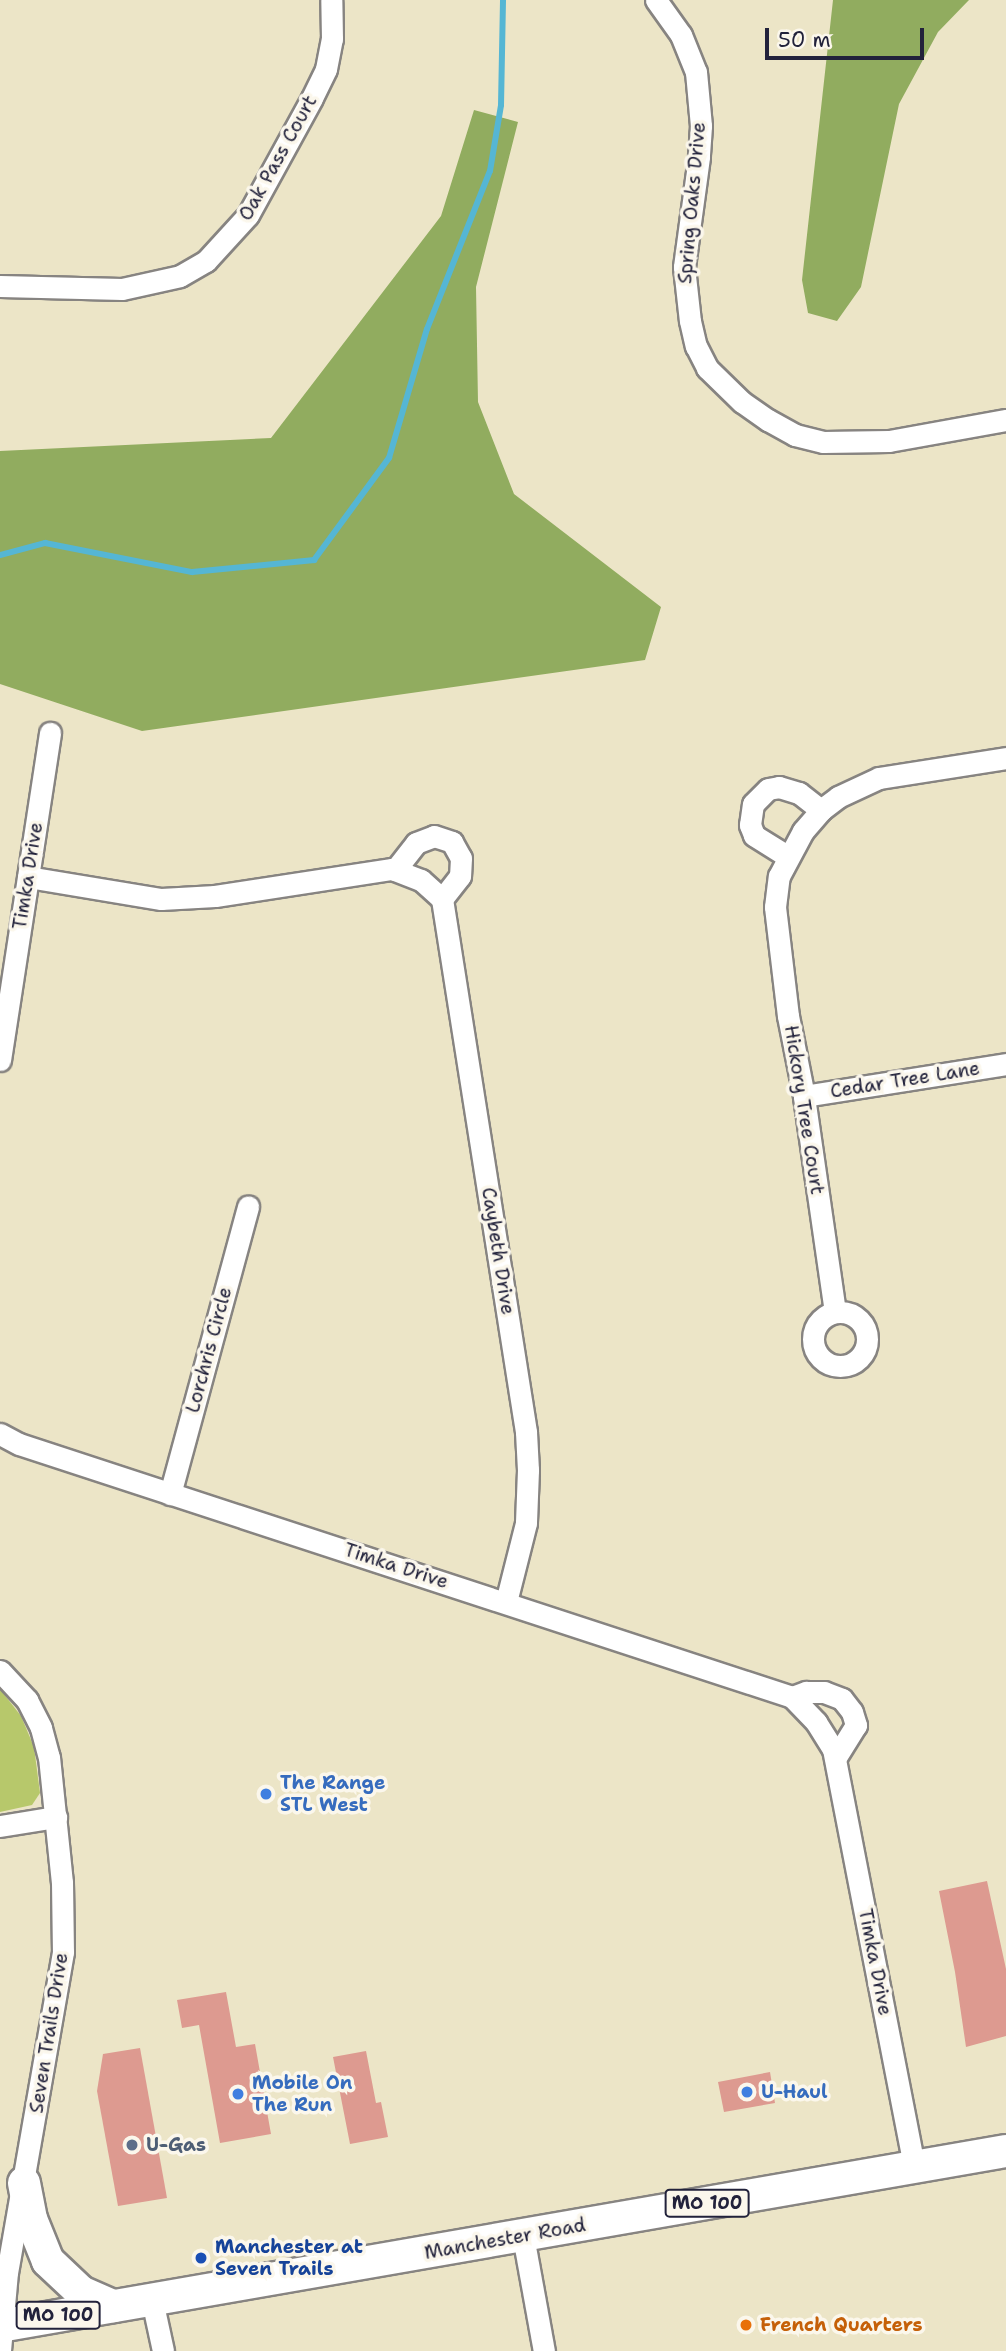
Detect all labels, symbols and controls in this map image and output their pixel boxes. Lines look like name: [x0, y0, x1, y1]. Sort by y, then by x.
scale bar: [768, 14, 927, 58]
text: 50 m: [778, 26, 831, 54]
street label: Oak Pass Court: [234, 91, 322, 225]
street label: Spring Oaks Drive: [674, 121, 710, 285]
street label: Timka Drive: [8, 821, 48, 931]
street label: Hickory Tree Court: [779, 1024, 829, 1196]
street label: Cedar Tree Lane: [829, 1057, 981, 1103]
street label: Caybeth Drive: [477, 1186, 519, 1316]
street label: Lorchris Circle: [181, 1285, 237, 1415]
street label: Timka Drive: [341, 1538, 451, 1594]
place label: The Range STL West: [280, 1772, 385, 1816]
marker: The Range STL West: [258, 1786, 274, 1802]
street label: Timka Drive: [853, 1907, 897, 2017]
street label: Seven Trails Drive: [25, 1951, 73, 2115]
place label: Mobile On The Run: [252, 2072, 352, 2116]
place label: U-Haul: [761, 2081, 828, 2103]
marker: U-Haul: [739, 2084, 755, 2100]
marker: Mobile On The Run: [230, 2086, 246, 2102]
place label: U-Gas: [146, 2134, 206, 2156]
marker: U-Gas: [124, 2137, 140, 2153]
road number: MO 100: [663, 2188, 751, 2218]
street label: Manchester Road: [423, 2214, 587, 2264]
place label: Manchester at Seven Trails: [215, 2236, 363, 2280]
marker: Manchester at Seven Trails: [193, 2250, 209, 2266]
road number: MO 100: [14, 2300, 102, 2330]
place label: French Quarters: [760, 2314, 922, 2336]
marker: French Quarters: [738, 2317, 754, 2333]

